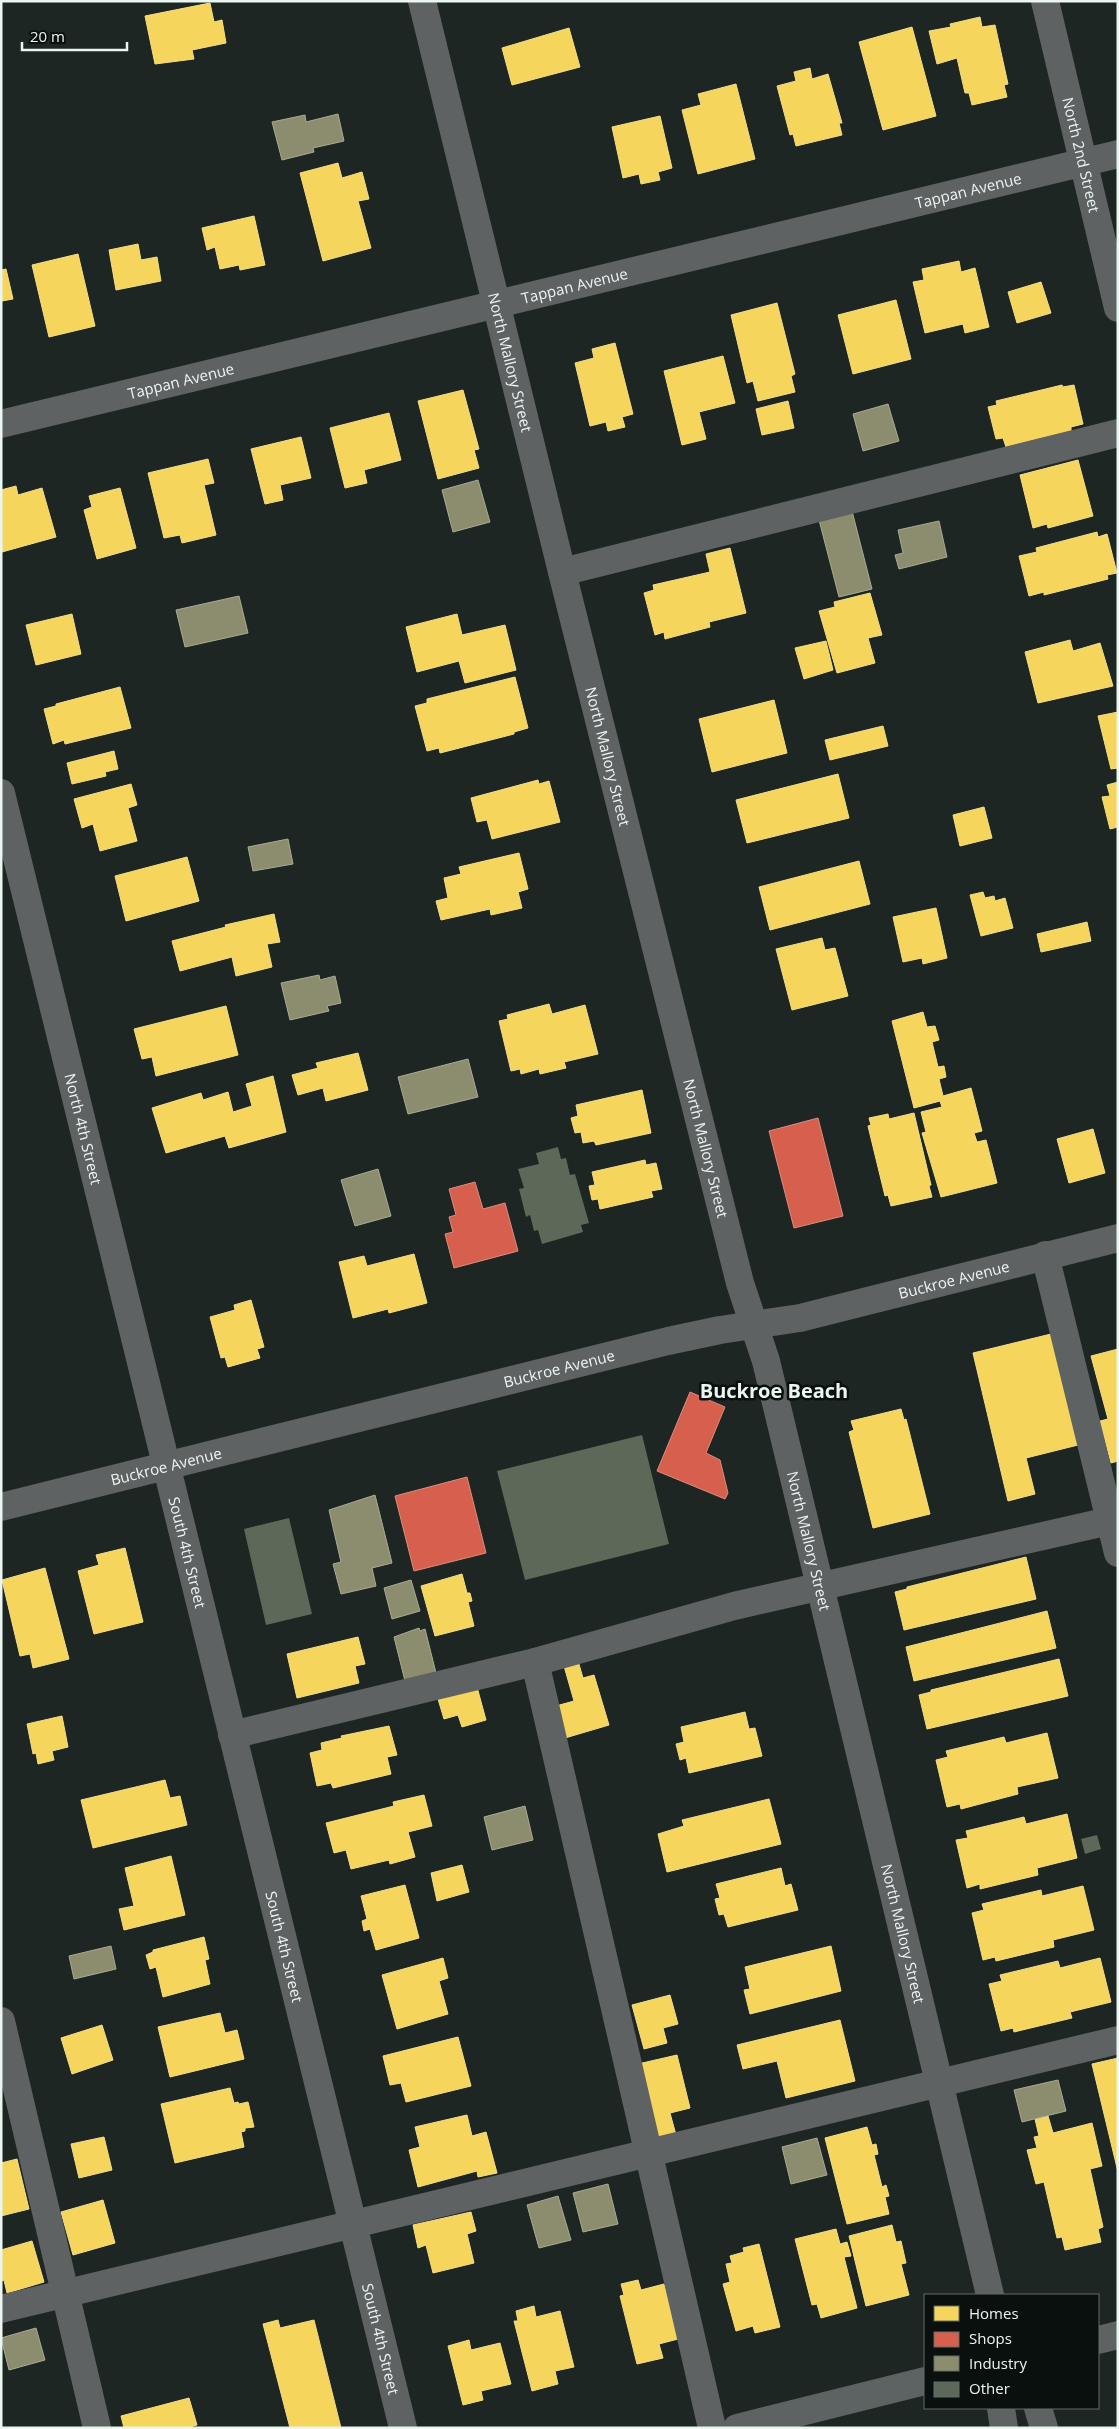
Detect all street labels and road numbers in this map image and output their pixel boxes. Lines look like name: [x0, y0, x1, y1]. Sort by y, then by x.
street label: North 2nd Street: [1058, 95, 1105, 214]
street label: Tappan Avenue: [913, 168, 1023, 213]
street label: Tappan Avenue: [519, 263, 630, 308]
street label: North Mallory Street: [484, 291, 537, 434]
street label: Tappan Avenue: [126, 358, 236, 403]
street label: North Mallory Street: [581, 685, 635, 828]
street label: North 4th Street: [60, 1071, 107, 1187]
street label: North Mallory Street: [679, 1077, 733, 1220]
street label: Buckroe Avenue: [896, 1256, 1011, 1303]
street label: Buckroe Avenue: [501, 1345, 617, 1392]
street label: Buckroe Avenue: [108, 1443, 224, 1489]
street label: North Mallory Street: [783, 1469, 836, 1613]
street label: South 4th Street: [164, 1495, 211, 1610]
street label: North Mallory Street: [877, 1862, 930, 2006]
street label: South 4th Street: [261, 1889, 308, 2004]
street label: South 4th Street: [358, 2281, 404, 2397]

